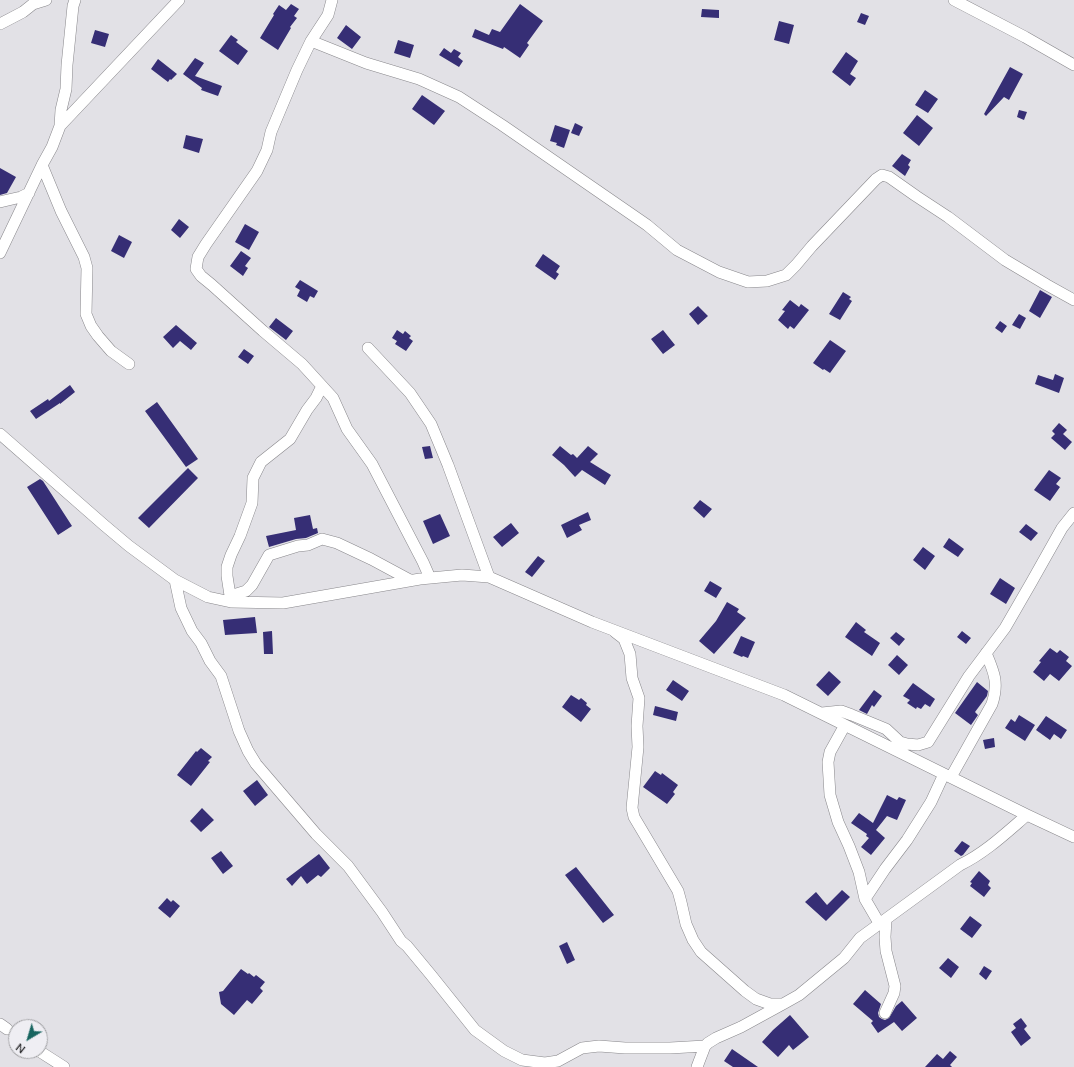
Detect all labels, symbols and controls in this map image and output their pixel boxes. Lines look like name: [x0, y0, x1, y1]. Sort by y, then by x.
north arrow: [8, 1019, 48, 1059]
text: N: [13, 1040, 29, 1057]

